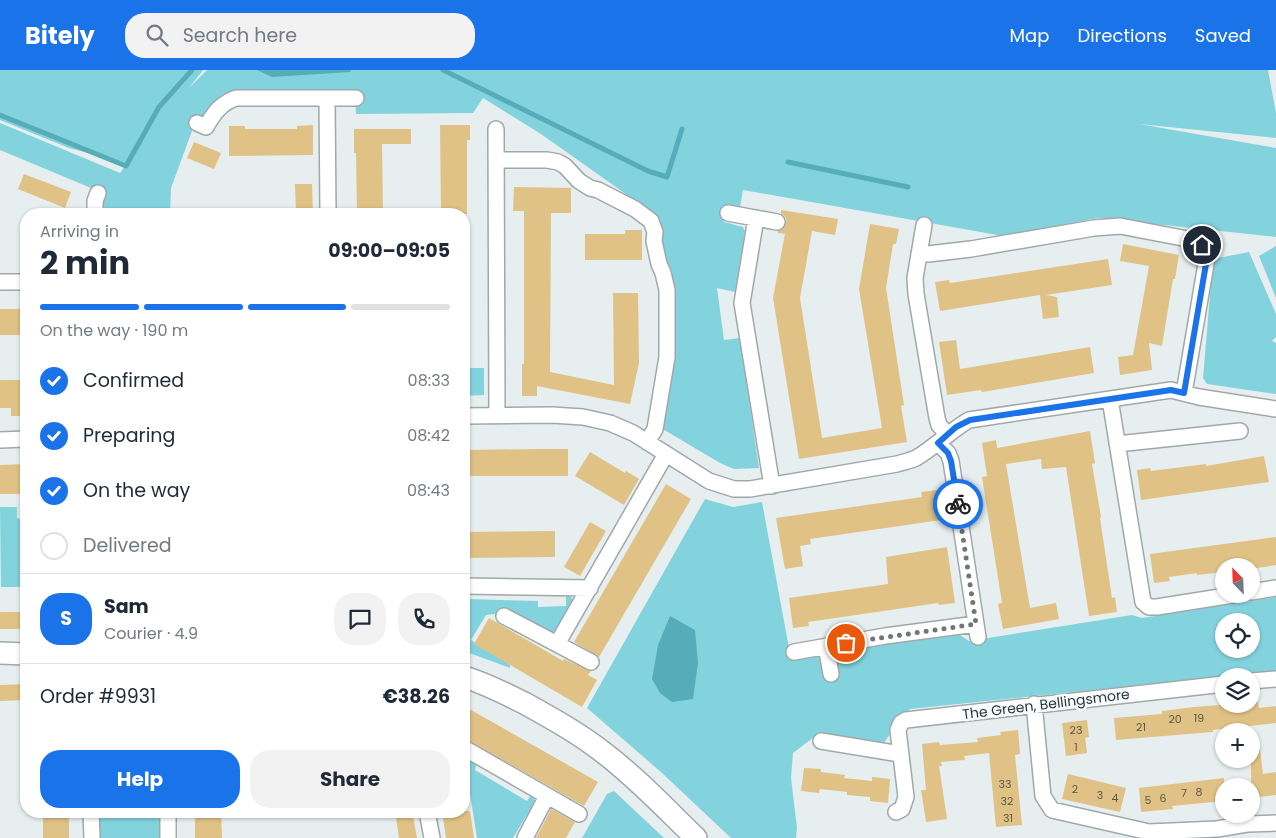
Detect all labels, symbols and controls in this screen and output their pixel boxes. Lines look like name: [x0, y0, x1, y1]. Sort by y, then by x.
search box: [125, 13, 475, 58]
text: Bitely: [25, 19, 95, 52]
icon: search: [143, 21, 171, 49]
text: Search here: [183, 22, 297, 49]
text: Map: [1010, 23, 1049, 48]
text: Directions: [1077, 23, 1167, 48]
text: Saved: [1195, 23, 1251, 48]
text: Arriving in: [40, 220, 119, 243]
pin: [1181, 224, 1223, 266]
icon: home: [1188, 231, 1216, 259]
text: 09:00–09:05: [328, 237, 450, 264]
text: 2 min: [40, 240, 130, 285]
text: On the way · 190 m: [40, 319, 188, 342]
icon: check: [40, 367, 68, 395]
text: Confirmed: [83, 367, 184, 394]
text: 08:33: [408, 369, 450, 392]
icon: check: [40, 422, 68, 450]
text: Preparing: [83, 422, 175, 449]
text: 08:42: [407, 424, 450, 447]
icon: check: [40, 477, 68, 505]
text: On the way: [83, 477, 190, 504]
text: 08:43: [407, 479, 450, 502]
courier: [933, 479, 983, 529]
icon: bike: [944, 490, 972, 518]
text: Delivered: [83, 532, 172, 559]
north arrow: [1215, 558, 1260, 602]
map controls: [1215, 558, 1260, 823]
text: Sam: [104, 593, 149, 620]
button: chat: [334, 593, 386, 645]
button: phone: [398, 593, 450, 645]
text: S: [60, 605, 72, 632]
button: locate: [1215, 613, 1260, 658]
text: Courier · 4.9: [104, 622, 198, 645]
pin: [825, 622, 867, 664]
icon: bag: [832, 629, 860, 657]
button: layers: [1215, 668, 1260, 713]
text: Order #9931: [40, 683, 156, 710]
text: €38.26: [383, 683, 450, 710]
street label: The Green, Bellingsmore: [961, 684, 1131, 724]
house number: 19: [1194, 710, 1204, 726]
house number: 20: [1168, 711, 1182, 727]
house number: 21: [1136, 719, 1146, 735]
house number: 23: [1070, 722, 1082, 738]
button: +: [1215, 723, 1260, 768]
house number: 1: [1074, 739, 1078, 755]
button: Help: [40, 750, 240, 808]
button: Share: [250, 750, 450, 808]
house number: 33: [999, 776, 1011, 792]
button: −: [1215, 778, 1260, 823]
house number: 2: [1072, 781, 1078, 797]
house number: 8: [1196, 784, 1203, 800]
house number: 7: [1181, 785, 1187, 801]
house number: 3: [1097, 787, 1103, 803]
house number: 4: [1112, 790, 1119, 806]
house number: 6: [1160, 790, 1167, 806]
house number: 5: [1145, 792, 1152, 808]
house number: 32: [1001, 793, 1013, 809]
house number: 31: [1003, 810, 1013, 826]

